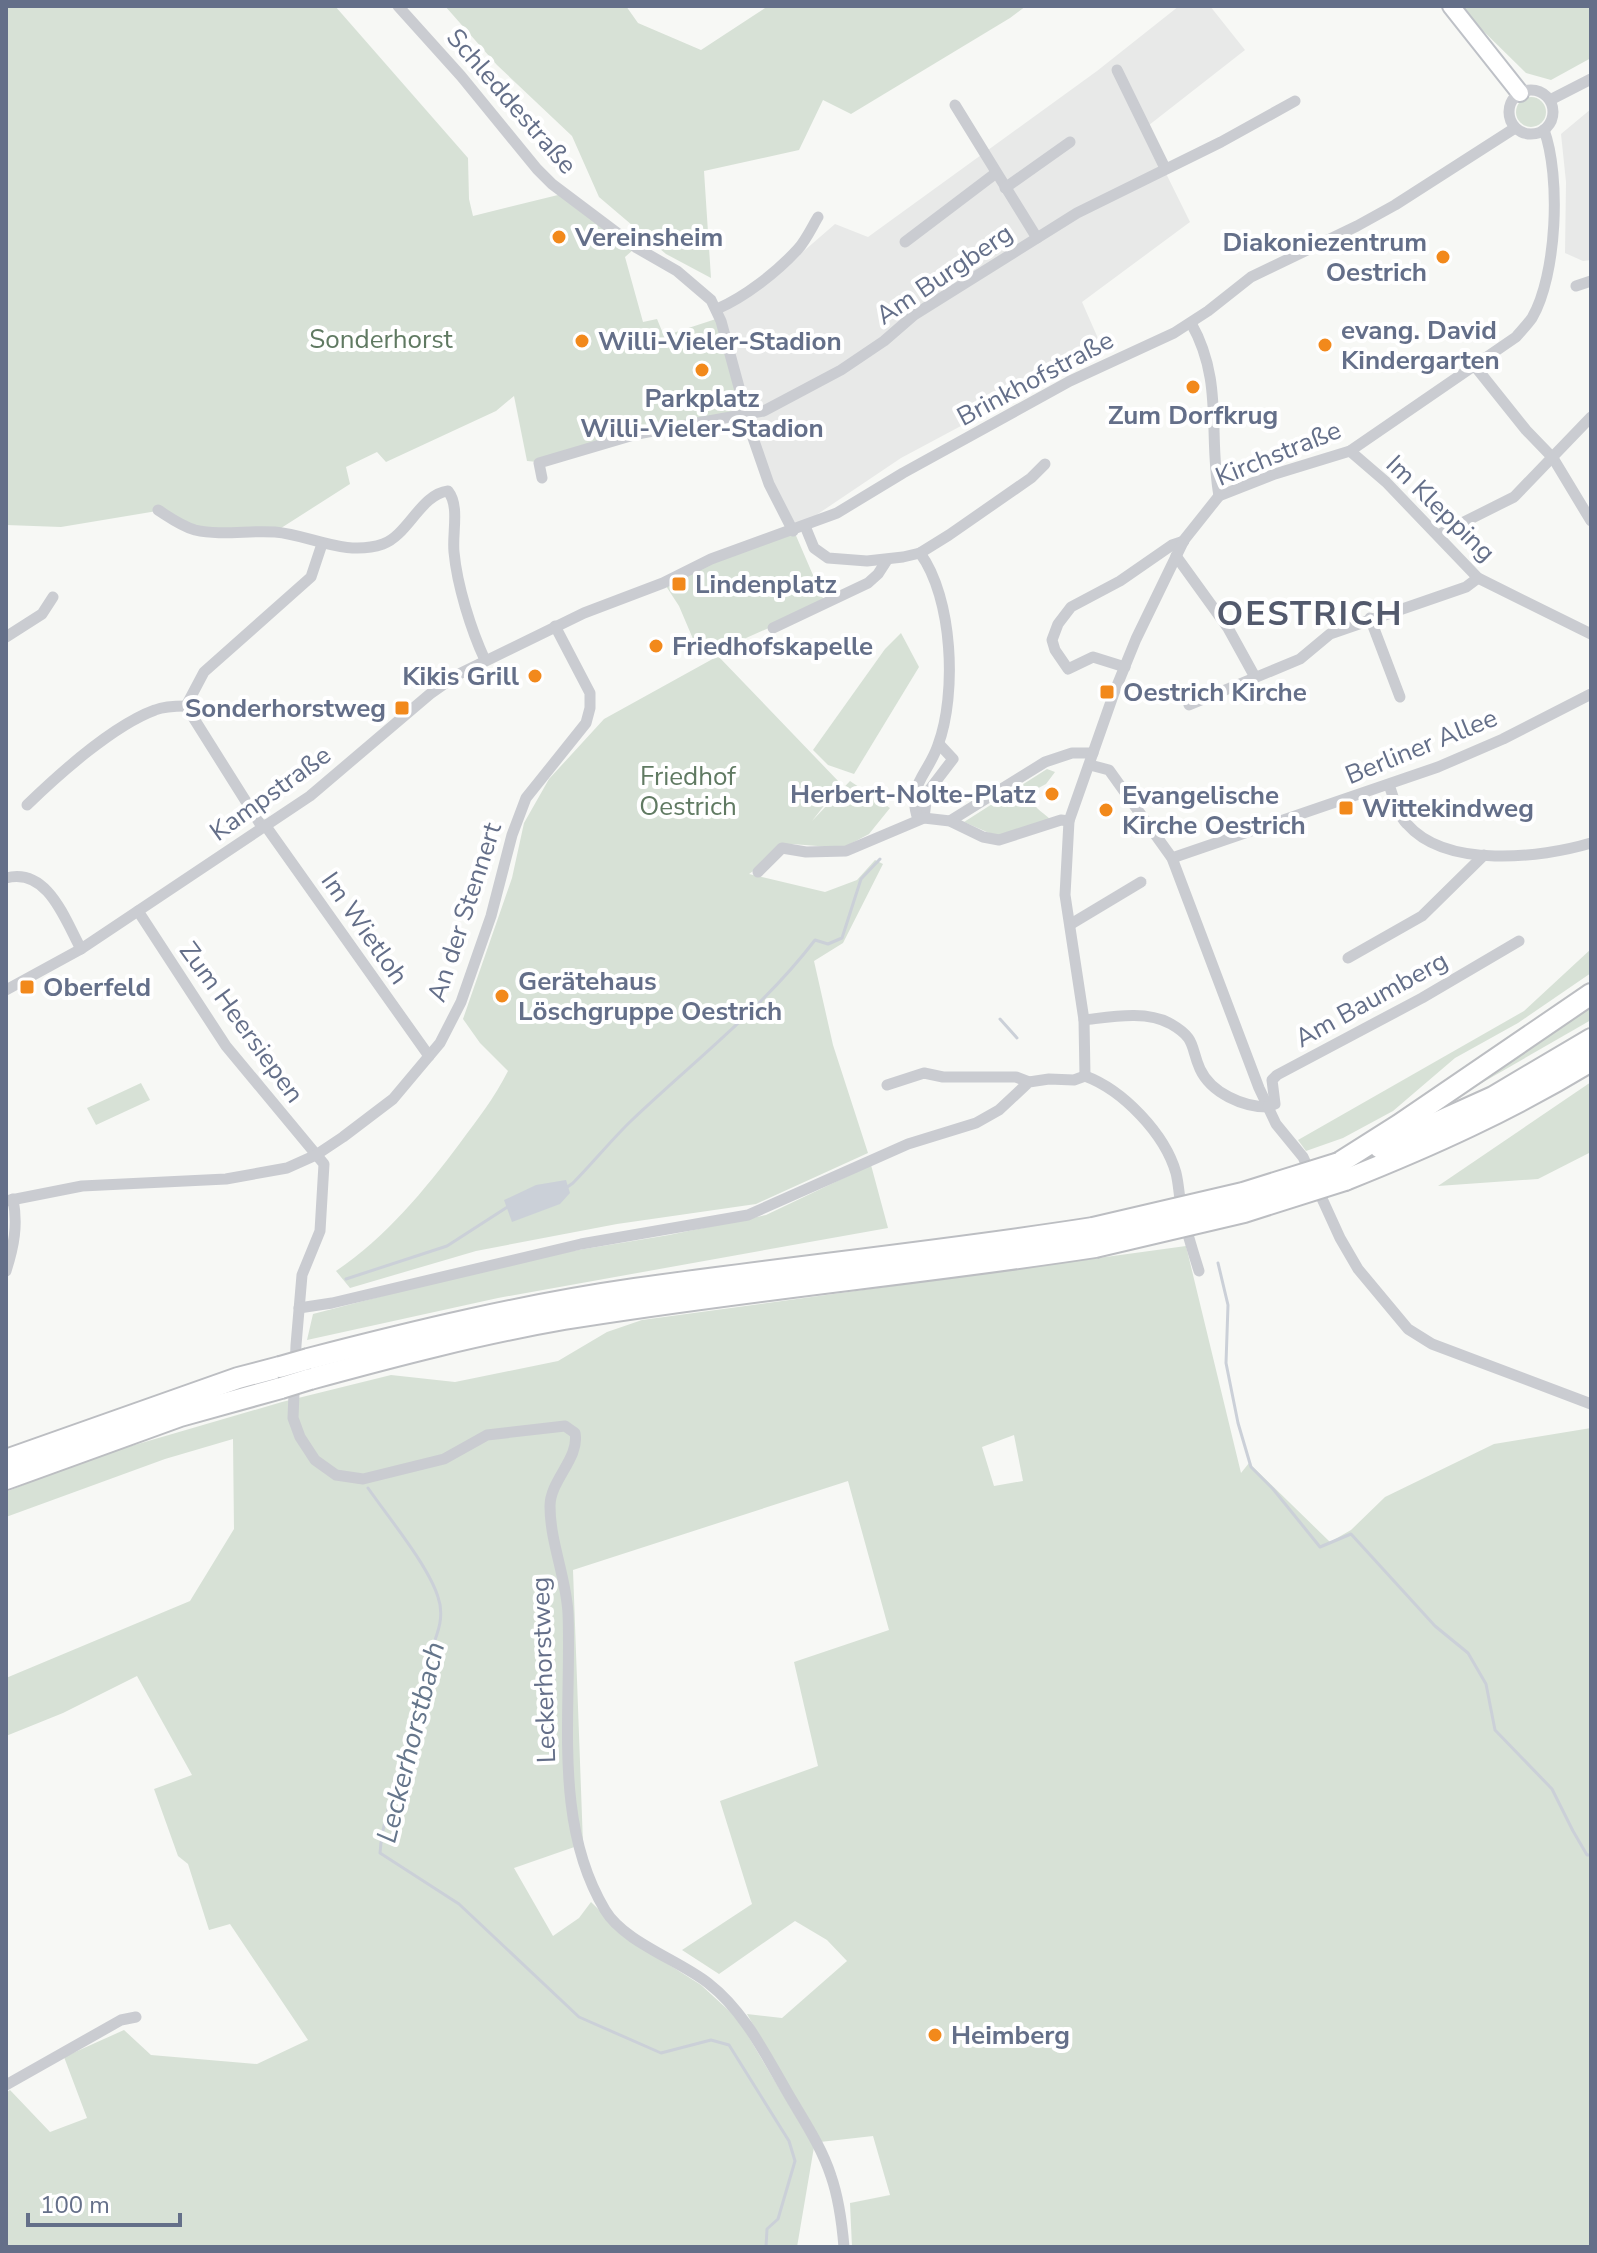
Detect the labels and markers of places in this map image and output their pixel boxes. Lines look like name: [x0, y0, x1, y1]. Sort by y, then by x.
place label: Vereinsheim: [574, 220, 723, 255]
place label: Diakoniezentrum Oestrich: [1223, 225, 1427, 290]
marker: Vereinsheim: [550, 228, 568, 246]
marker: Diakoniezentrum Oestrich: [1434, 248, 1452, 266]
place label: evang. David Kindergarten: [1341, 313, 1500, 378]
place label: Willi-Vieler-Stadion: [598, 324, 842, 359]
marker: Willi-Vieler-Stadion: [573, 332, 591, 350]
marker: evang. David Kindergarten: [1316, 336, 1334, 354]
marker: Parkplatz Willi-Vieler-Stadion: [693, 361, 711, 379]
marker: Zum Dorfkrug: [1184, 378, 1202, 396]
place label: Parkplatz Willi-Vieler-Stadion: [580, 381, 824, 446]
place label: Zum Dorfkrug: [1108, 398, 1278, 433]
place label: Lindenplatz: [695, 567, 837, 602]
marker: Lindenplatz: [670, 575, 688, 593]
place label: Friedhofskapelle: [672, 629, 873, 664]
marker: Friedhofskapelle: [647, 637, 665, 655]
place label: Kikis Grill: [402, 659, 520, 694]
marker: Kikis Grill: [526, 667, 544, 685]
place label: Oestrich Kirche: [1123, 675, 1307, 710]
marker: Oestrich Kirche: [1098, 683, 1116, 701]
place label: Sonderhorstweg: [185, 691, 386, 726]
marker: Sonderhorstweg: [393, 699, 411, 717]
place label: Herbert-Nolte-Platz: [790, 777, 1036, 812]
place label: Evangelische Kirche Oestrich: [1122, 778, 1306, 843]
marker: Herbert-Nolte-Platz: [1043, 785, 1061, 803]
place label: Wittekindweg: [1362, 791, 1534, 826]
marker: Wittekindweg: [1337, 799, 1355, 817]
marker: Evangelische Kirche Oestrich: [1097, 801, 1115, 819]
place label: Gerätehaus Löschgruppe Oestrich: [518, 964, 782, 1029]
place label: Oberfeld: [43, 970, 151, 1005]
marker: Oberfeld: [18, 978, 36, 996]
marker: Gerätehaus Löschgruppe Oestrich: [493, 987, 511, 1005]
place label: Heimberg: [951, 2018, 1070, 2053]
marker: Heimberg: [926, 2026, 944, 2044]

